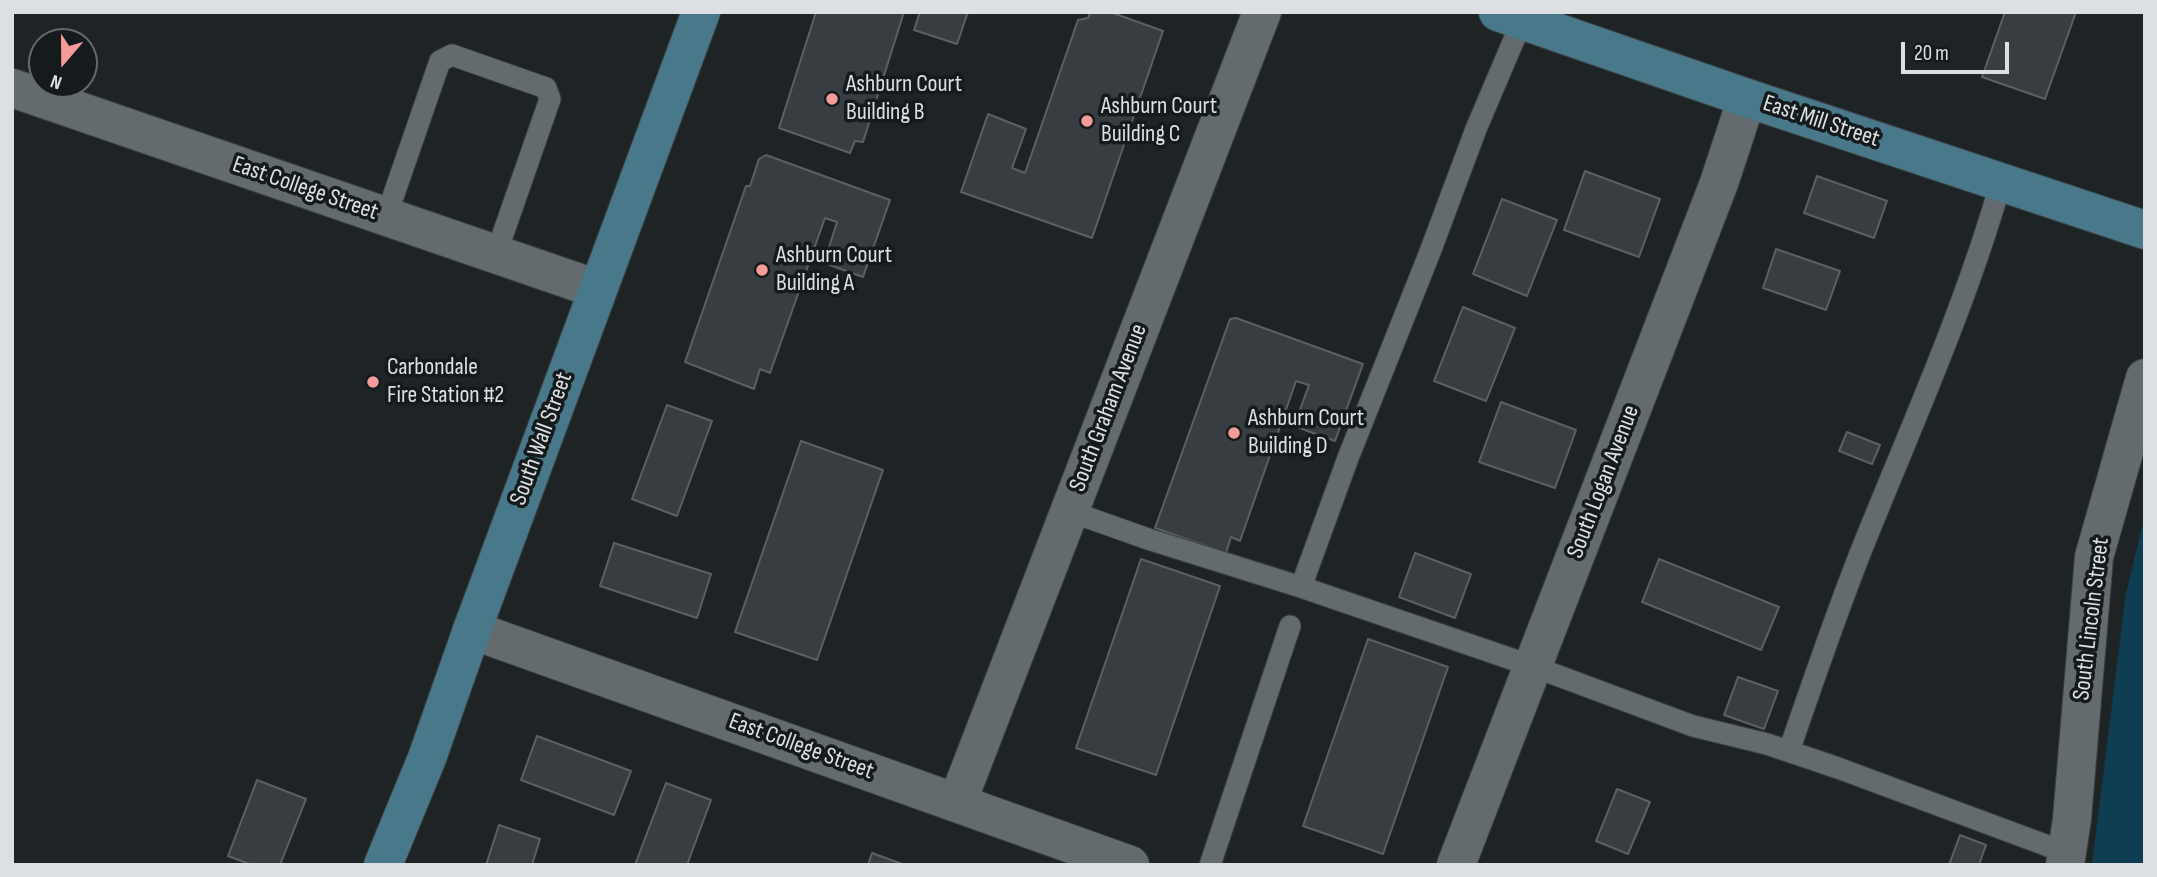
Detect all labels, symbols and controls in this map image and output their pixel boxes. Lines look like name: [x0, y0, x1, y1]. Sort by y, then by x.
north arrow: [28, 28, 98, 98]
scale bar: [1905, 28, 2014, 72]
text: 20 m: [1914, 41, 1949, 66]
text: N: [48, 69, 65, 94]
place label: Ashburn Court Building B: [846, 71, 962, 127]
street label: East Mill Street: [1759, 90, 1883, 154]
marker: Ashburn Court Building B: [824, 91, 840, 107]
place label: Ashburn Court Building C: [1101, 93, 1217, 149]
marker: Ashburn Court Building C: [1079, 113, 1095, 129]
street label: East College Street: [228, 151, 382, 227]
place label: Ashburn Court Building A: [776, 242, 892, 298]
marker: Ashburn Court Building A: [754, 262, 770, 278]
street label: South Graham Avenue: [1064, 320, 1154, 496]
place label: Carbondale Fire Station #2: [387, 354, 504, 410]
street label: South Wall Street: [505, 369, 579, 509]
marker: Carbondale Fire Station #2: [365, 374, 381, 390]
street label: South Logan Avenue: [1562, 401, 1646, 563]
place label: Ashburn Court Building D: [1248, 405, 1364, 461]
marker: Ashburn Court Building D: [1226, 425, 1242, 441]
street label: South Lincoln Street: [2068, 536, 2116, 702]
street label: East College Street: [725, 707, 877, 787]

